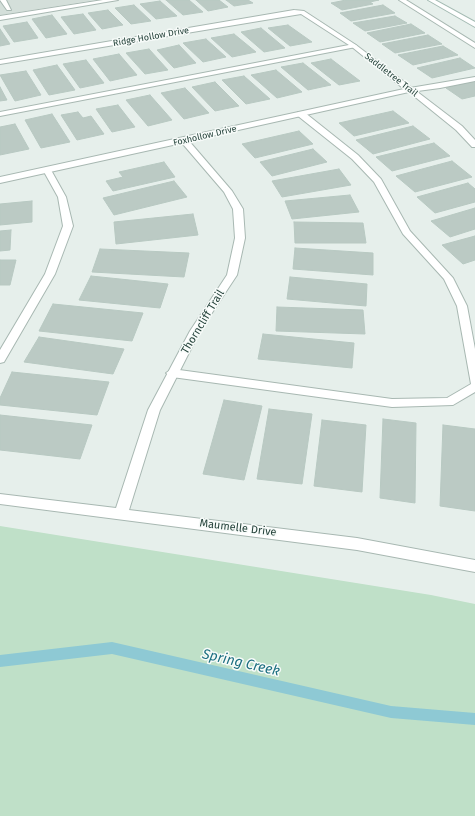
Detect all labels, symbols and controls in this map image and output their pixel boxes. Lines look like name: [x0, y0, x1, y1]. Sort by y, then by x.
street label: Ridge Hollow Drive: [112, 25, 190, 49]
street label: Saddletree Trail: [362, 51, 420, 99]
street label: Foxhollow Drive: [172, 123, 238, 149]
street label: Thorncliff Trail: [179, 287, 227, 357]
street label: Maumelle Drive: [199, 517, 277, 539]
water label: Spring Creek: [200, 646, 282, 680]

